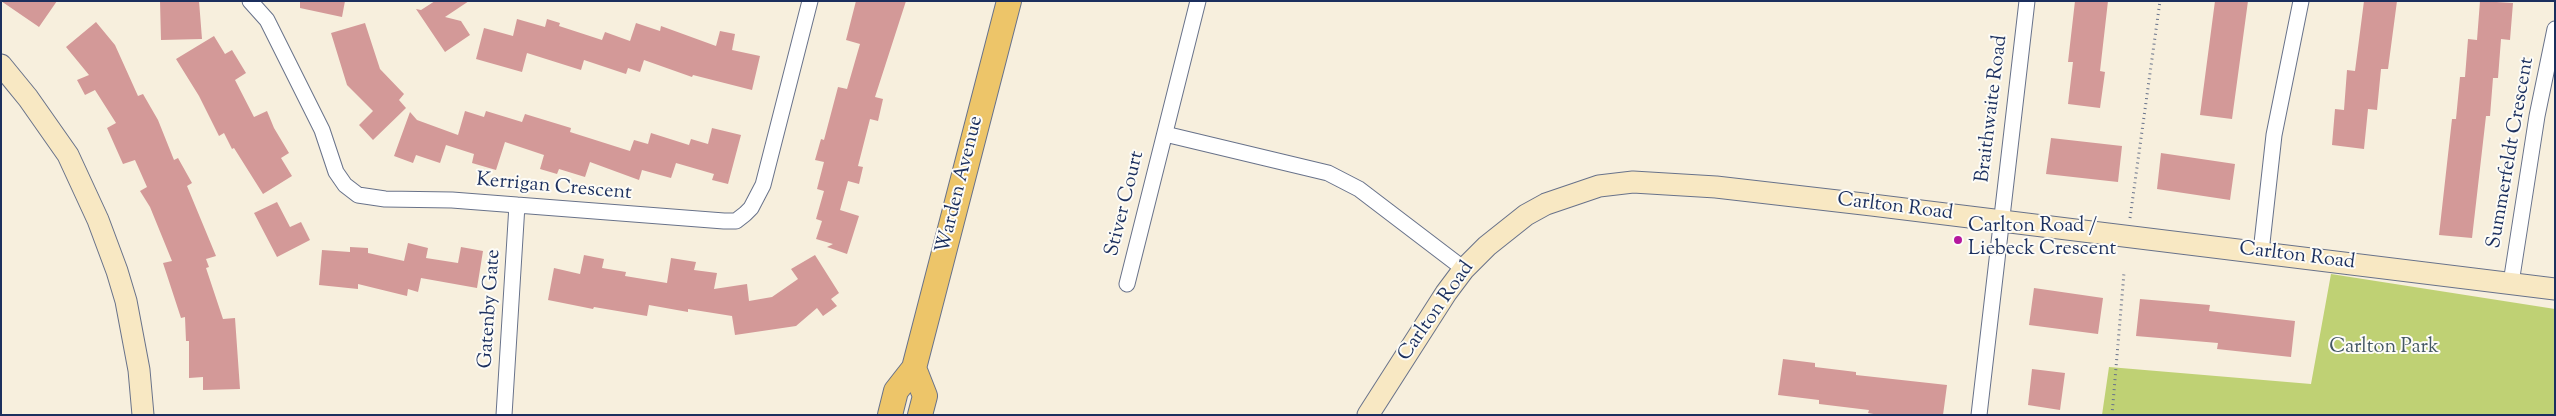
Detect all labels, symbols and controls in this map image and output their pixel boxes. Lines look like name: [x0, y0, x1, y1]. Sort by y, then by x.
street label: Braithwaite Road: [1972, 34, 2014, 184]
street label: Summerfeldt Crescent: [2483, 55, 2541, 251]
street label: Warden Avenue: [932, 114, 990, 256]
street label: Stiver Court: [1101, 149, 1151, 259]
street label: Kerrigan Crescent: [475, 169, 633, 207]
street label: Carlton Road: [1836, 189, 1954, 227]
place label: Carlton Road / Liebeck Crescent: [1968, 216, 2116, 263]
marker: Carlton Road / Liebeck Crescent: [1952, 234, 1964, 246]
street label: Carlton Road: [2238, 238, 2356, 276]
street label: Gatenby Gate: [475, 249, 507, 369]
street label: Carlton Road: [1394, 257, 1480, 367]
park label: Carlton Park: [2329, 337, 2439, 361]

